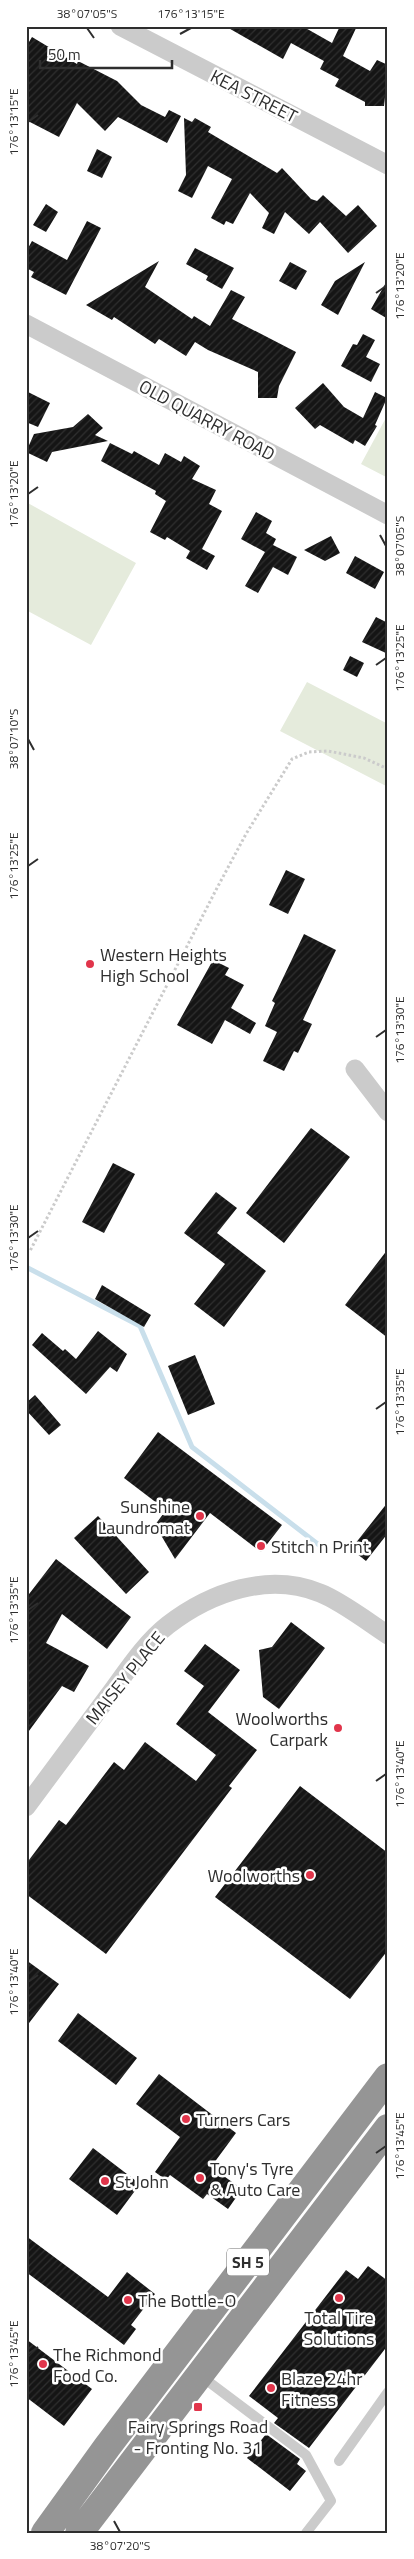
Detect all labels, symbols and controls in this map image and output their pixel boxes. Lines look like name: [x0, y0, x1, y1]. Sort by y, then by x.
text: 38°07'05"S: [57, 4, 117, 23]
text: 176°13'15"E: [157, 4, 225, 23]
scale bar: [40, 38, 172, 70]
text: 50 m: [48, 43, 81, 66]
street label: KEA STREET: [206, 63, 303, 130]
text: 176°13'15"E: [4, 88, 23, 156]
text: 176°13'20"E: [390, 252, 409, 320]
street label: OLD QUARRY ROAD: [134, 373, 280, 467]
text: 176°13'20"E: [4, 460, 23, 528]
text: 38°07'05"S: [390, 516, 409, 576]
text: 176°13'25"E: [390, 624, 409, 692]
text: 38°07'10"S: [4, 709, 23, 769]
text: 176°13'25"E: [4, 832, 23, 900]
place label: Western Heights High School: [100, 941, 227, 989]
marker: Western Heights High School: [84, 958, 96, 970]
text: 176°13'30"E: [390, 996, 409, 1064]
text: 176°13'30"E: [4, 1204, 23, 1272]
text: 176°13'35"E: [390, 1368, 409, 1436]
place label: Sunshine Laundromat: [98, 1493, 191, 1541]
marker: Sunshine Laundromat: [194, 1510, 206, 1522]
place label: Stitch n Print: [271, 1533, 370, 1560]
marker: Stitch n Print: [255, 1540, 267, 1552]
text: 176°13'35"E: [4, 1576, 23, 1644]
street label: MAISEY PLACE: [79, 1625, 171, 1730]
place label: Woolworths Carpark: [236, 1705, 328, 1753]
marker: Woolworths Carpark: [332, 1722, 344, 1734]
text: 176°13'40"E: [390, 1740, 409, 1808]
place label: Woolworths: [208, 1862, 300, 1889]
marker: Woolworths: [304, 1869, 316, 1881]
text: 176°13'40"E: [4, 1948, 23, 2016]
place label: Turners Cars: [196, 2106, 290, 2133]
text: 176°13'45"E: [390, 2112, 409, 2180]
marker: Turners Cars: [180, 2113, 192, 2125]
place label: Tony's Tyre & Auto Care: [210, 2155, 300, 2203]
place label: St John: [115, 2168, 169, 2195]
marker: Tony's Tyre & Auto Care: [194, 2172, 206, 2184]
marker: St John: [99, 2175, 111, 2187]
road number: SH 5: [227, 2248, 269, 2276]
place label: The Bottle-O: [138, 2287, 236, 2314]
marker: Total Tire Solutions: [333, 2292, 345, 2304]
marker: The Bottle-O: [122, 2294, 134, 2306]
place label: Total Tire Solutions: [304, 2304, 374, 2352]
text: 176°13'45"E: [4, 2320, 23, 2388]
place label: The Richmond Food Co.: [53, 2341, 161, 2389]
marker: The Richmond Food Co.: [37, 2358, 49, 2370]
place label: Blaze 24hr Fitness: [281, 2365, 363, 2413]
marker: Blaze 24hr Fitness: [265, 2382, 277, 2394]
marker: Fairy Springs Road - Fronting No. 31: [192, 2401, 204, 2413]
place label: Fairy Springs Road - Fronting No. 31: [128, 2413, 268, 2461]
text: 38°07'20"S: [90, 2536, 150, 2555]

